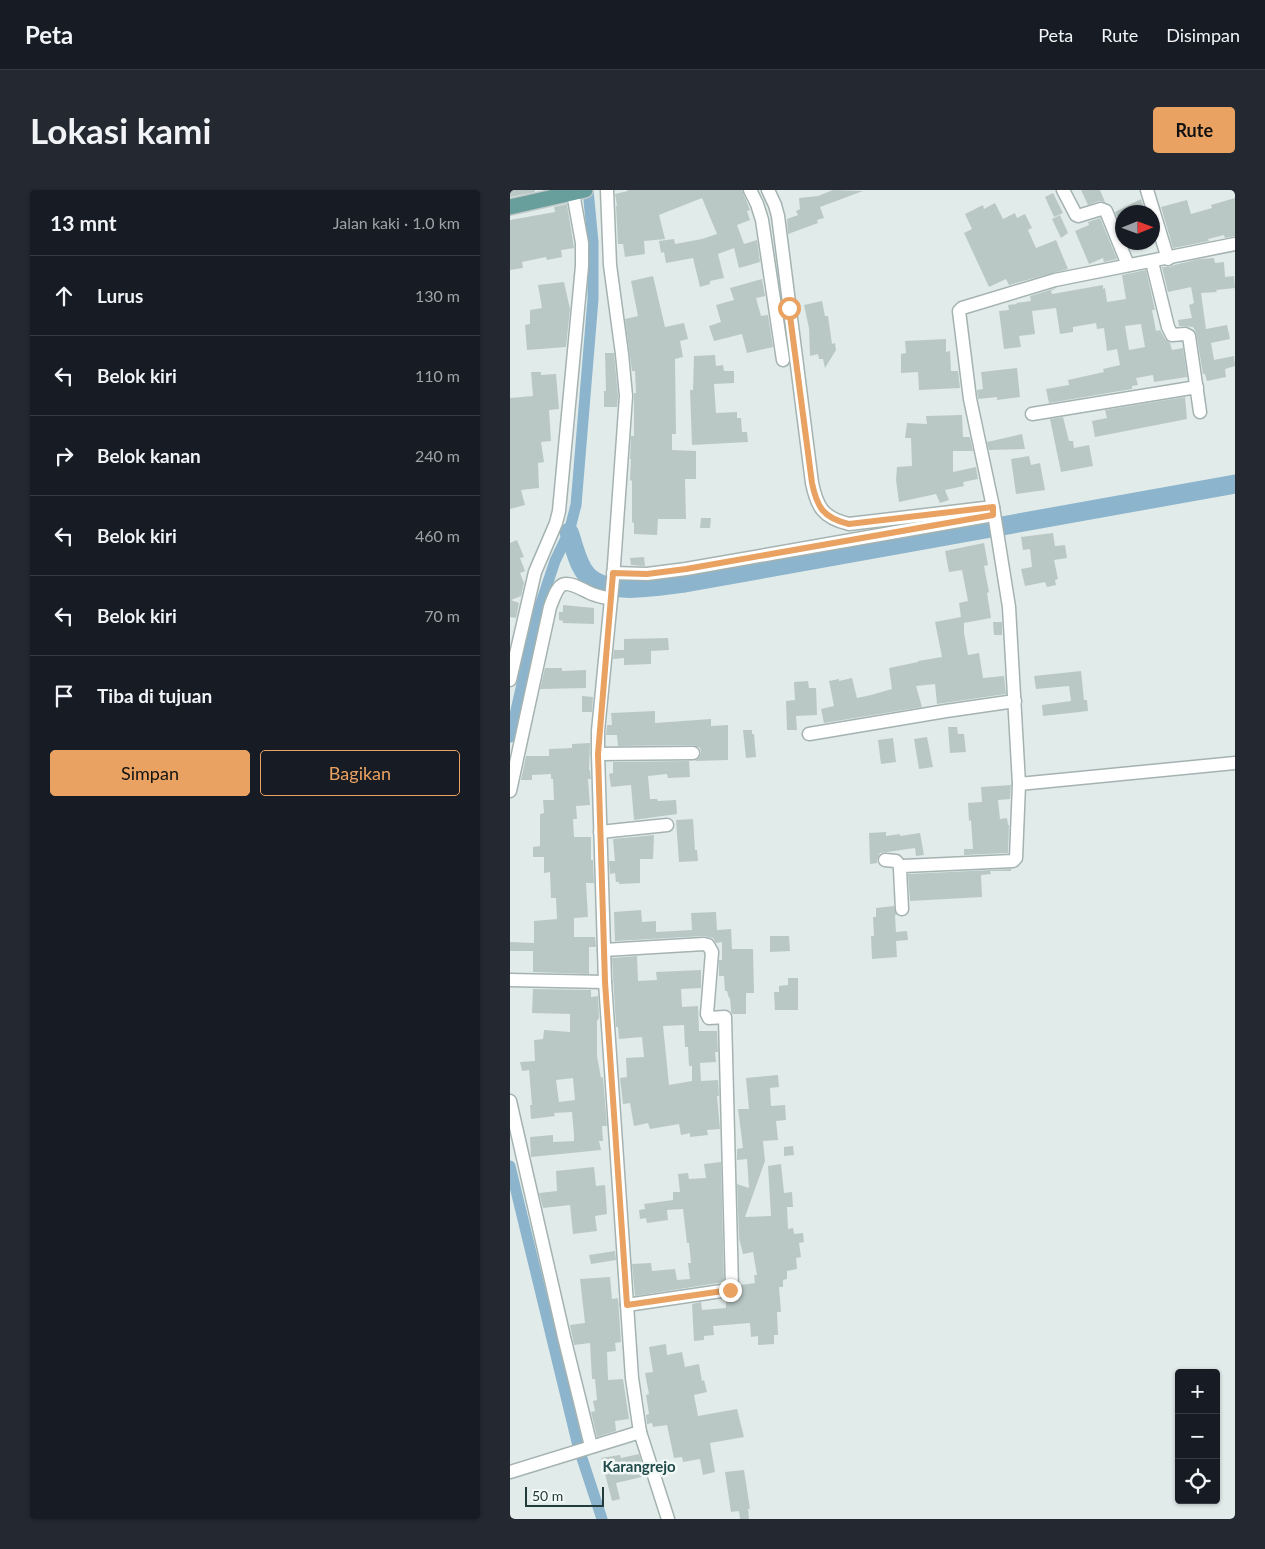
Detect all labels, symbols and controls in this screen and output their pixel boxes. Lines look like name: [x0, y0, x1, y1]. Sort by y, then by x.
text: Peta: [25, 20, 73, 49]
text: Peta: [1038, 24, 1073, 46]
text: Rute: [1101, 24, 1138, 46]
text: Disimpan: [1166, 24, 1240, 46]
button: Rute: [1153, 107, 1235, 153]
text: Lokasi kami: [30, 109, 211, 151]
north arrow: [1115, 205, 1160, 250]
text: 13 mnt: [50, 210, 117, 235]
text: Jalan kaki · 1.0 km: [333, 213, 460, 232]
icon: ahead: [50, 282, 78, 310]
text: Lurus: [97, 284, 143, 307]
text: 130 m: [415, 286, 460, 305]
route start: [778, 297, 801, 320]
icon: left: [50, 362, 78, 390]
text: Belok kiri: [97, 364, 177, 387]
text: 110 m: [415, 366, 460, 385]
icon: right: [50, 442, 78, 470]
text: Belok kanan: [97, 444, 201, 467]
text: 240 m: [415, 446, 460, 465]
icon: left: [50, 522, 78, 550]
text: Belok kiri: [97, 524, 177, 547]
text: 460 m: [415, 526, 460, 545]
icon: left: [50, 602, 78, 630]
text: Belok kiri: [97, 604, 177, 627]
text: 70 m: [424, 606, 460, 625]
icon: arrive: [50, 682, 78, 710]
text: Tiba di tujuan: [97, 684, 212, 707]
button: Simpan: [50, 750, 250, 796]
button: Bagikan: [260, 750, 460, 796]
route end: [719, 1279, 742, 1302]
map controls: [1175, 1369, 1220, 1504]
button: +: [1175, 1369, 1220, 1414]
button: −: [1175, 1414, 1220, 1459]
district label: Karangrejo: [602, 1457, 676, 1475]
button: locate: [1175, 1459, 1220, 1504]
scale bar: [525, 1484, 604, 1507]
text: 50 m: [532, 1487, 563, 1504]

